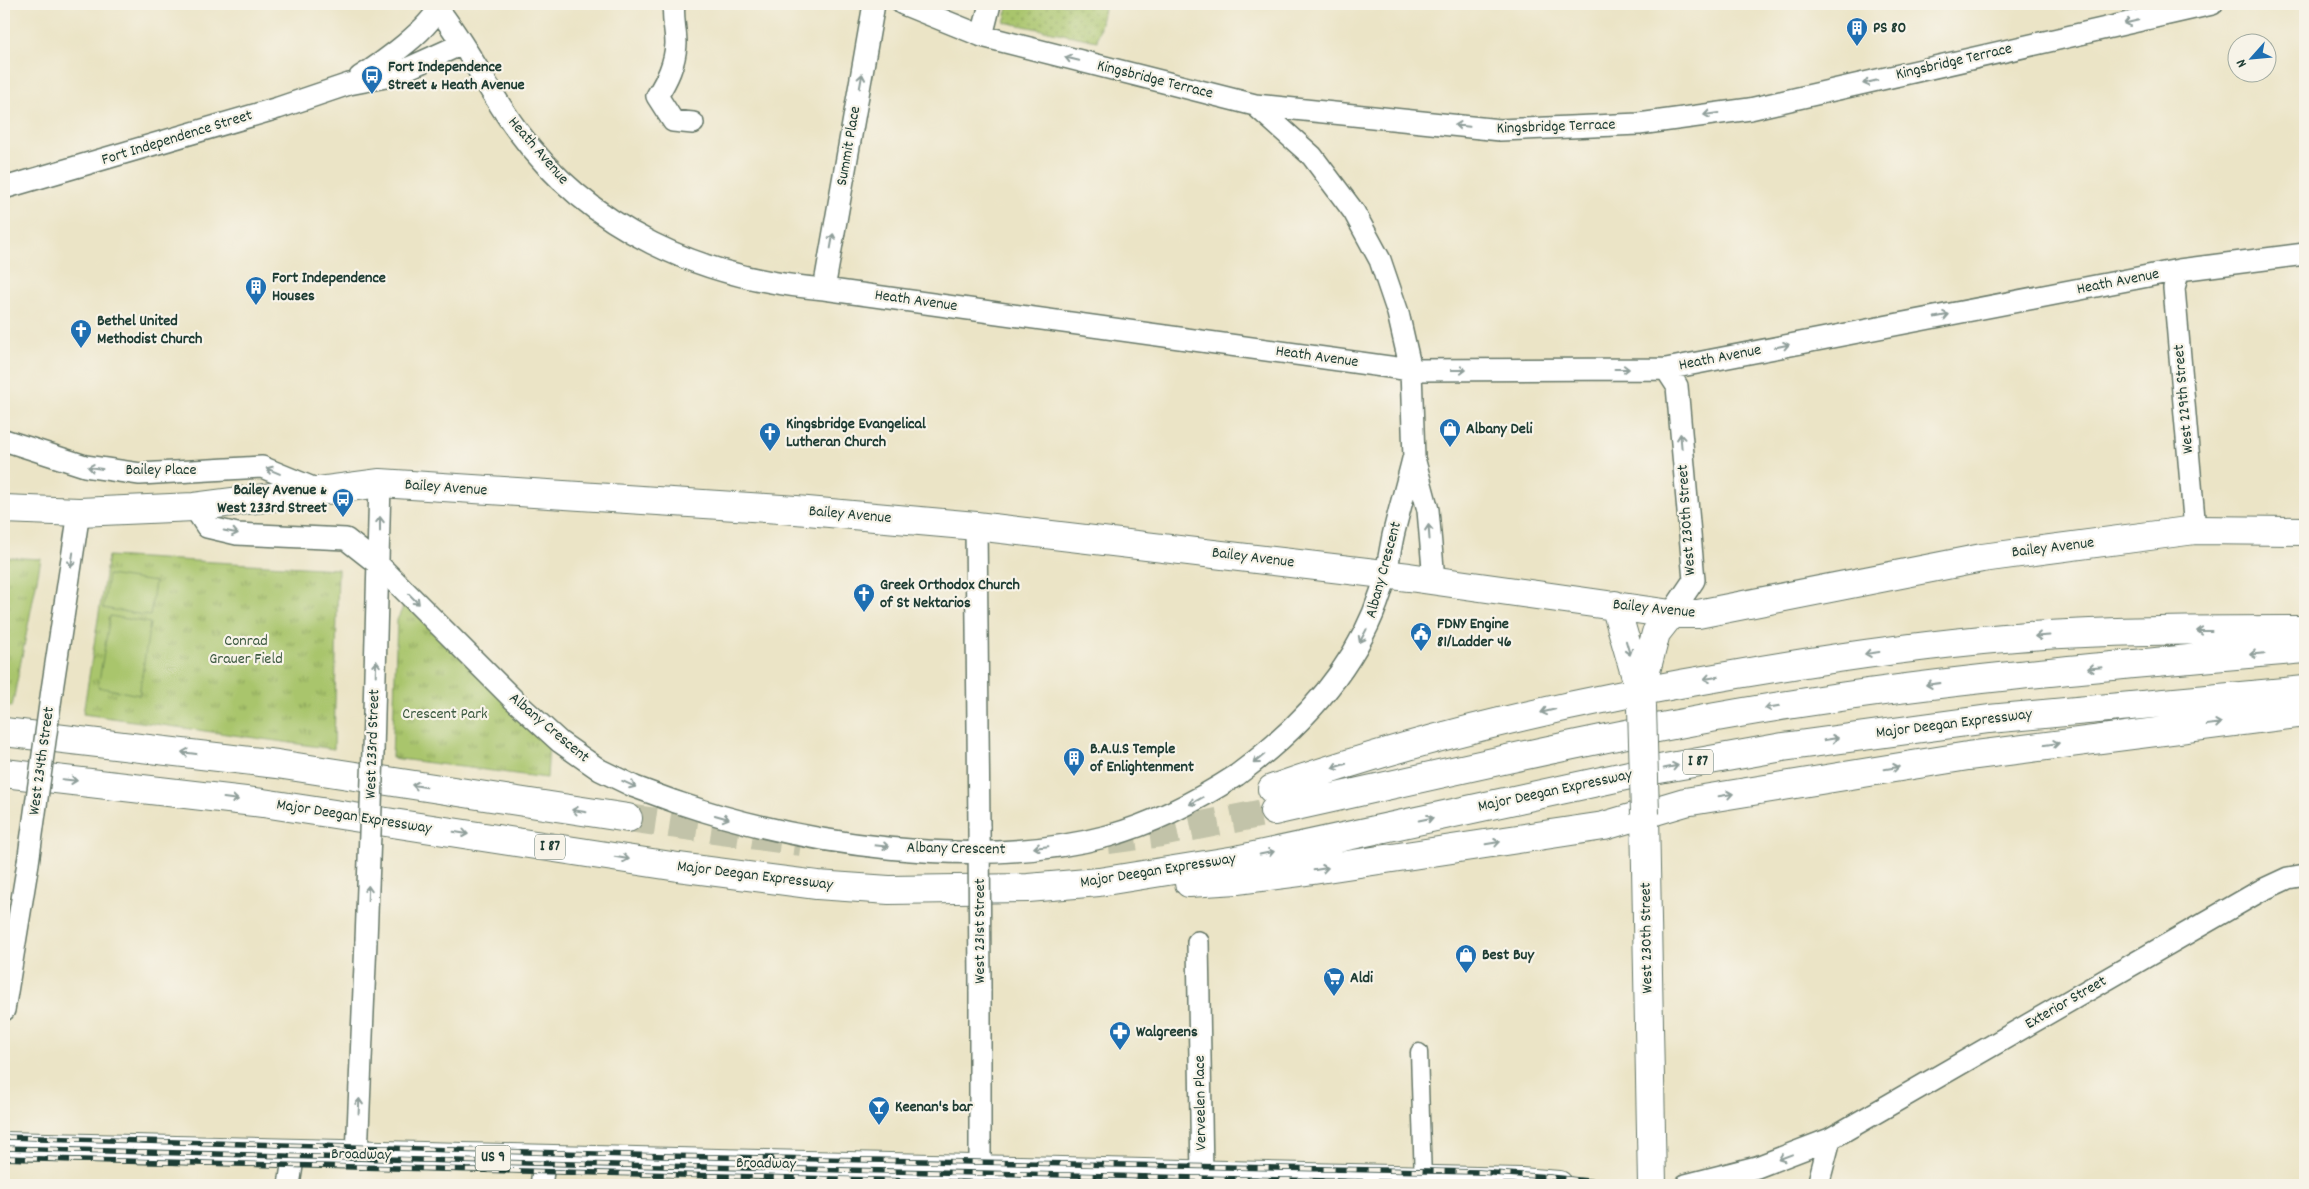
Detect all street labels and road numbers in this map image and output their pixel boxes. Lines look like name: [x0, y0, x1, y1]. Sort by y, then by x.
street label: Kingsbridge Terrace: [1894, 37, 2014, 87]
street label: Kingsbridge Terrace: [1095, 54, 1215, 106]
street label: Fort Independence Street: [99, 104, 255, 172]
street label: Summit Place: [831, 104, 867, 188]
street label: Heath Avenue: [502, 112, 574, 190]
street label: Kingsbridge Terrace: [1496, 113, 1616, 141]
street label: Heath Avenue: [2075, 263, 2161, 301]
street label: Heath Avenue: [873, 284, 959, 318]
street label: Heath Avenue: [1677, 339, 1763, 377]
street label: Heath Avenue: [1274, 340, 1360, 374]
street label: West 229th Street: [2168, 343, 2200, 455]
street label: Bailey Place: [125, 459, 197, 482]
street label: West 230th Street: [1672, 464, 1702, 576]
street label: Bailey Avenue: [404, 474, 488, 502]
street label: Bailey Avenue: [808, 500, 892, 530]
street label: Albany Crescent: [1360, 519, 1408, 621]
street label: Bailey Avenue: [2011, 532, 2095, 564]
street label: Bailey Avenue: [1211, 542, 1295, 574]
street label: Bailey Avenue: [1612, 593, 1696, 625]
street label: Albany Crescent: [504, 687, 594, 769]
street label: West 233rd Street: [360, 689, 386, 799]
street label: Major Deegan Expressway: [1875, 703, 2034, 745]
street label: West 234th Street: [23, 705, 61, 817]
road number: I 87: [1683, 750, 1713, 774]
street label: Major Deegan Expressway: [1476, 763, 1635, 819]
street label: Major Deegan Expressway: [275, 793, 434, 841]
road number: I 87: [535, 834, 565, 860]
street label: Albany Crescent: [906, 837, 1006, 861]
street label: Major Deegan Expressway: [1079, 847, 1238, 895]
street label: Major Deegan Expressway: [676, 855, 835, 897]
street label: West 231st Street: [969, 878, 992, 984]
street label: West 230th Street: [1635, 882, 1659, 994]
street label: Exterior Street: [2021, 970, 2111, 1036]
street label: Verveelen Place: [1189, 1055, 1213, 1151]
street label: Broadway: [331, 1143, 392, 1167]
road number: US 9: [476, 1146, 510, 1170]
street label: Broadway: [736, 1152, 797, 1176]

